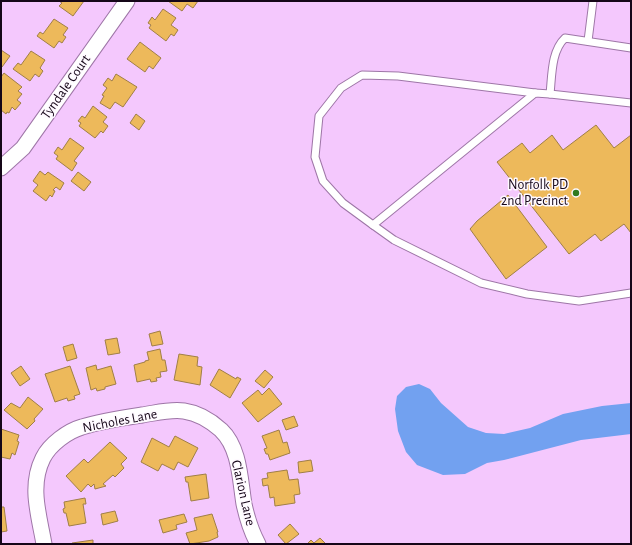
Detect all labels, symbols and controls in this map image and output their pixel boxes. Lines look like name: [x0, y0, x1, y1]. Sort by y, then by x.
street label: Tyndale Court: [39, 52, 94, 122]
place label: Norfolk PD 2nd Precinct: [501, 178, 569, 208]
marker: Norfolk PD 2nd Precinct: [571, 188, 581, 198]
street label: Nicholes Lane: [81, 407, 159, 435]
street label: Clarion Lane: [229, 459, 257, 527]

